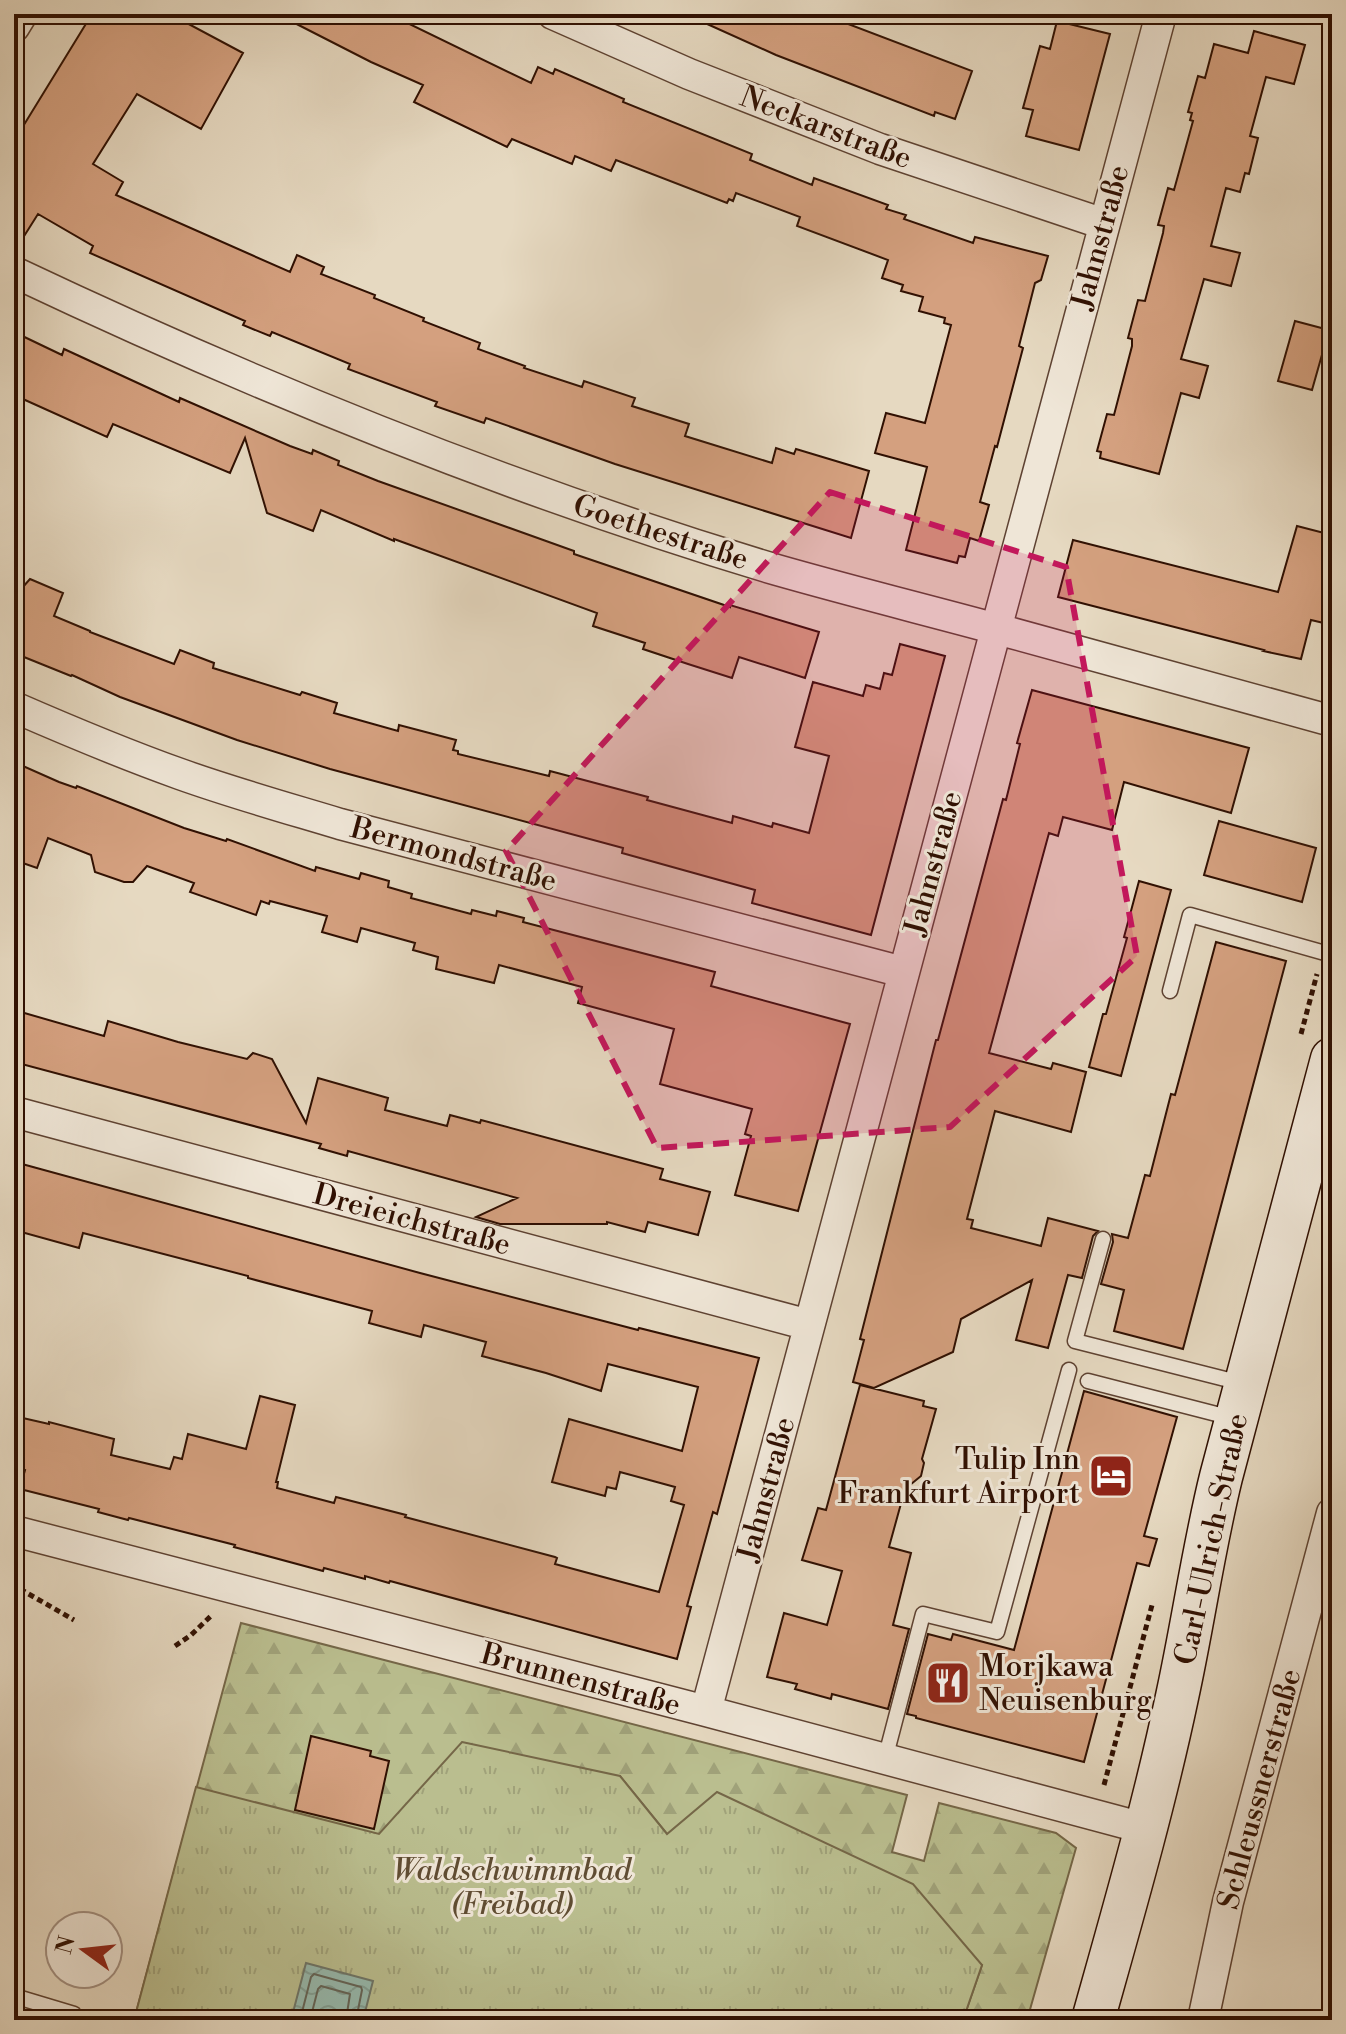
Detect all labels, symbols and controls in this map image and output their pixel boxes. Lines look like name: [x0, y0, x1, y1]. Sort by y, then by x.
street label: Neckarstraße: [734, 78, 917, 178]
street label: Jahnstraße: [1063, 161, 1138, 314]
street label: Goethestraße: [568, 487, 753, 579]
street label: Jahnstraße: [896, 787, 971, 940]
street label: Bermondstraße: [346, 809, 561, 901]
street label: Dreieichstraße: [309, 1175, 515, 1265]
street label: Carl-Ulrich-Straße: [1167, 1410, 1257, 1669]
street label: Jahnstraße: [729, 1413, 804, 1566]
place label: Tulip Inn Frankfurt Airport: [838, 1441, 1080, 1513]
hotel icon: Tulip Inn Frankfurt Airport: [1087, 1452, 1135, 1500]
street label: Brunnenstraße: [476, 1635, 685, 1725]
place label: Morjkawa Neuisenburg: [979, 1648, 1152, 1720]
restaurant icon: Morjkawa Neuisenburg: [924, 1659, 972, 1707]
street label: Schleussnerstraße: [1210, 1665, 1310, 1914]
park label: Waldschwimmbad (Freibad): [393, 1852, 632, 1924]
north arrow: [44, 1910, 124, 1990]
text: N: [51, 1933, 82, 1957]

